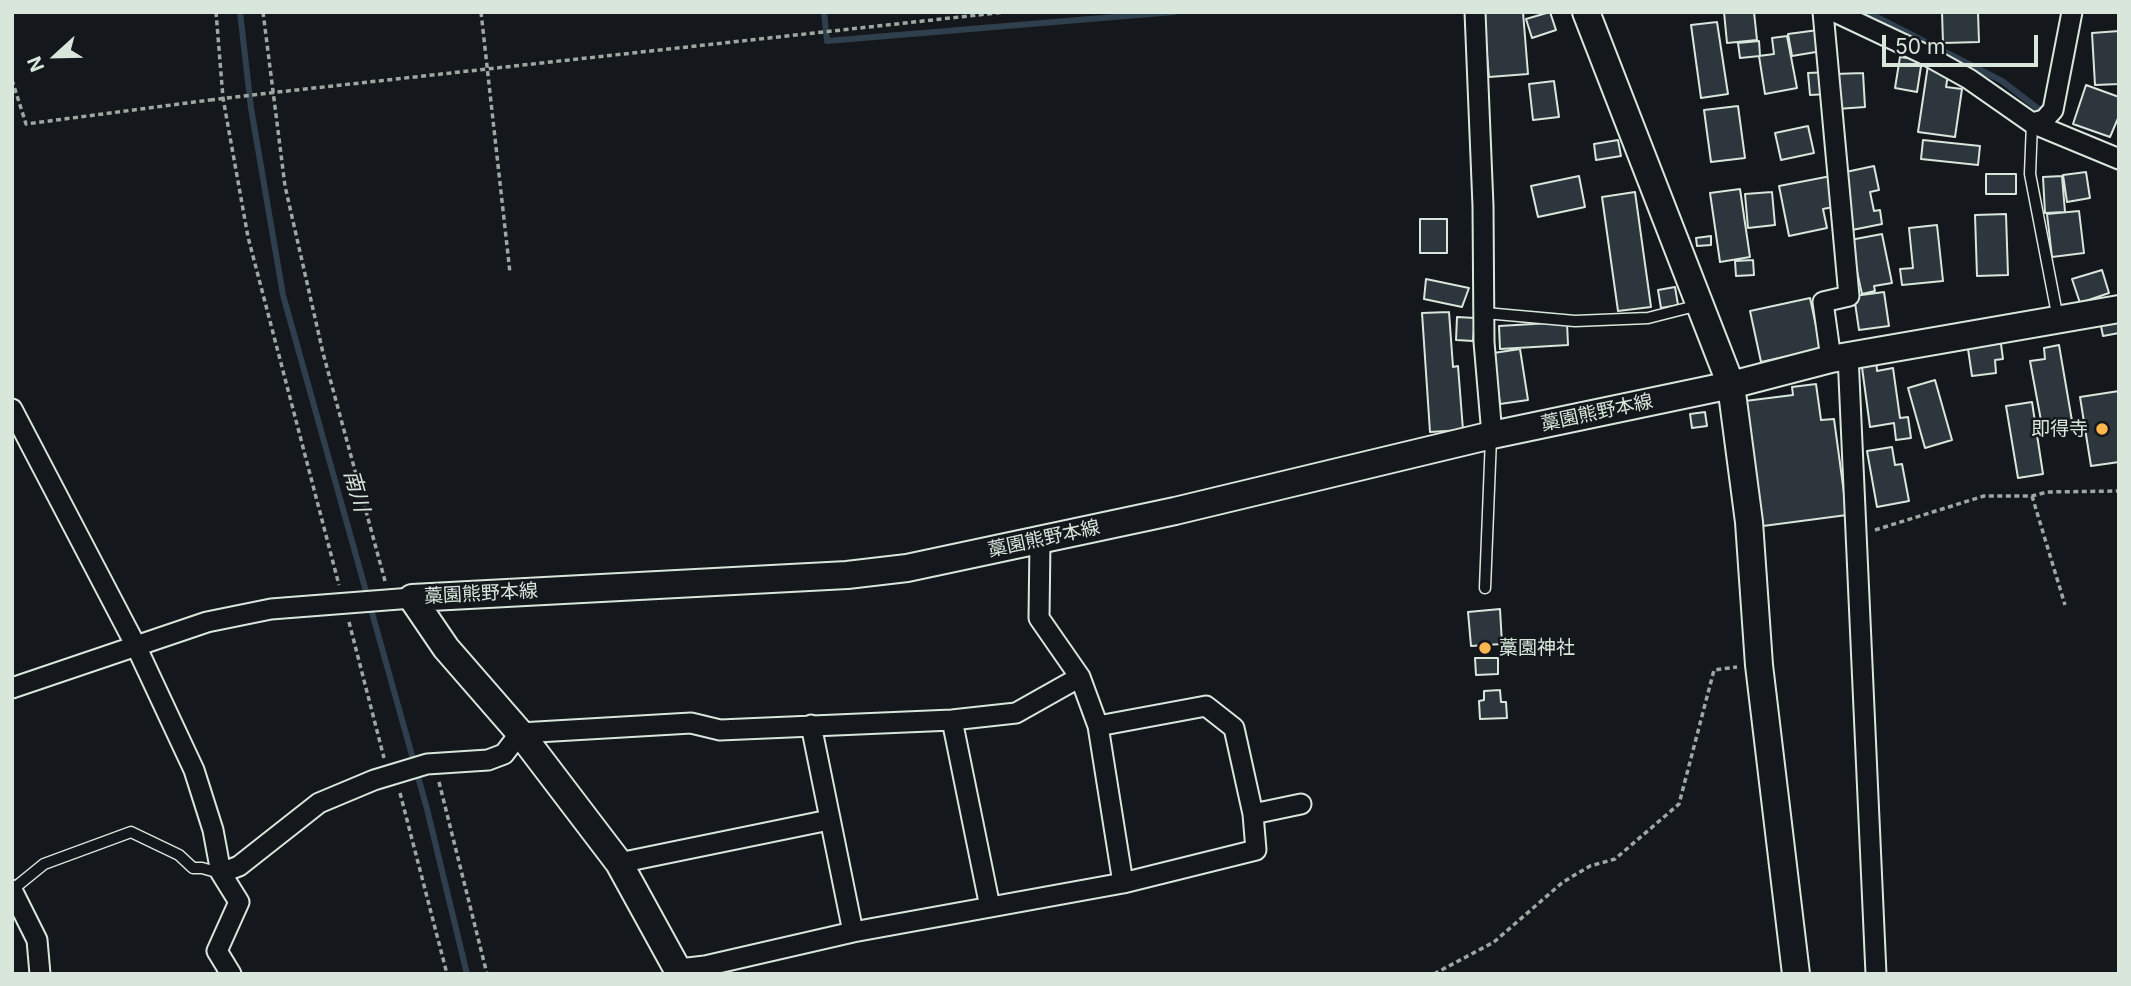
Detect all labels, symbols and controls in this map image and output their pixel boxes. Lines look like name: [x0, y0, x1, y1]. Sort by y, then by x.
north arrow: [21, 21, 91, 91]
scale bar: [1886, 21, 2042, 65]
text: 50 m: [1895, 34, 1945, 59]
text: N: [23, 53, 49, 75]
street label: 藁園熊野本線: [1539, 390, 1655, 436]
place label: 即得寺: [2031, 418, 2088, 440]
marker: 即得寺: [2094, 421, 2110, 437]
water label: 南川: [338, 467, 374, 515]
street label: 藁園熊野本線: [986, 516, 1102, 562]
street label: 藁園熊野本線: [423, 580, 539, 608]
place label: 藁園神社: [1499, 637, 1575, 659]
marker: 藁園神社: [1477, 640, 1493, 656]

